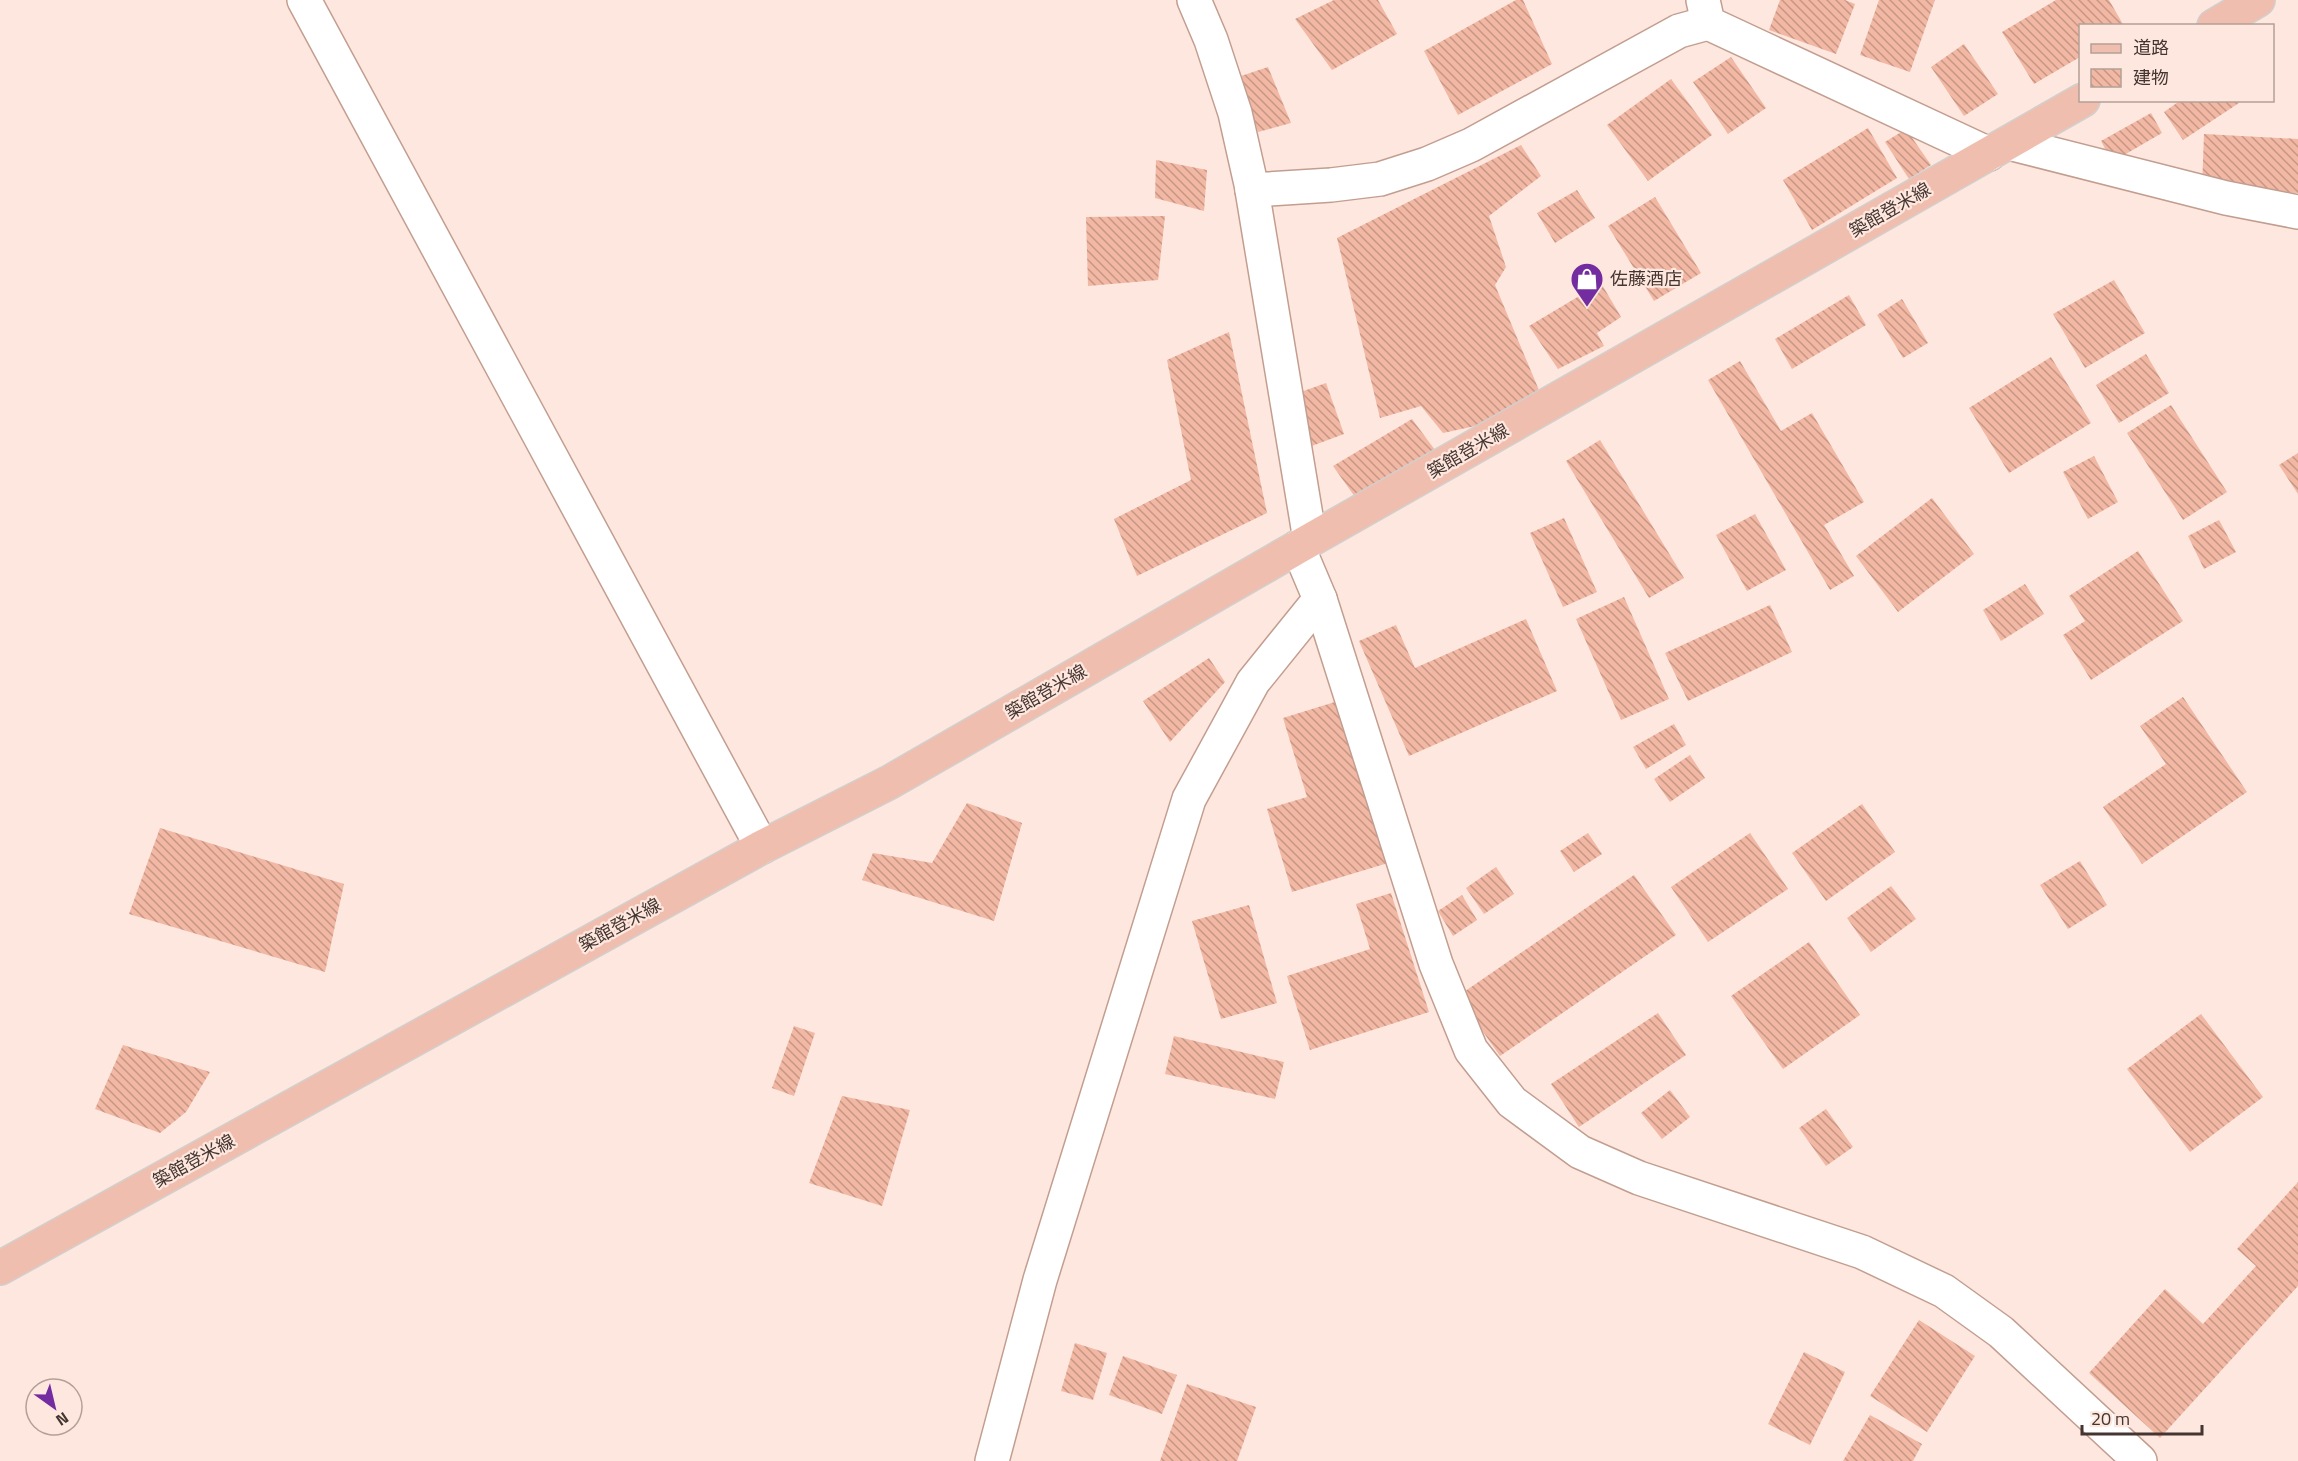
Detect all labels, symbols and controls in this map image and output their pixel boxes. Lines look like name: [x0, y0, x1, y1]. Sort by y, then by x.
legend: [2079, 24, 2274, 102]
text: 道路: [2133, 34, 2169, 61]
text: 建物: [2133, 64, 2169, 91]
street label: 築館登米線: [1844, 175, 1935, 244]
shop icon: 佐藤酒店: [1569, 261, 1605, 308]
place label: 佐藤酒店: [1610, 265, 1682, 292]
street label: 築館登米線: [1422, 416, 1513, 485]
street label: 築館登米線: [1000, 657, 1091, 726]
street label: 築館登米線: [574, 891, 666, 958]
street label: 築館登米線: [148, 1127, 240, 1194]
north arrow: [24, 1377, 84, 1437]
scale bar: [2082, 1398, 2202, 1436]
text: 20 m: [2091, 1405, 2130, 1432]
text: N: [51, 1406, 74, 1432]

